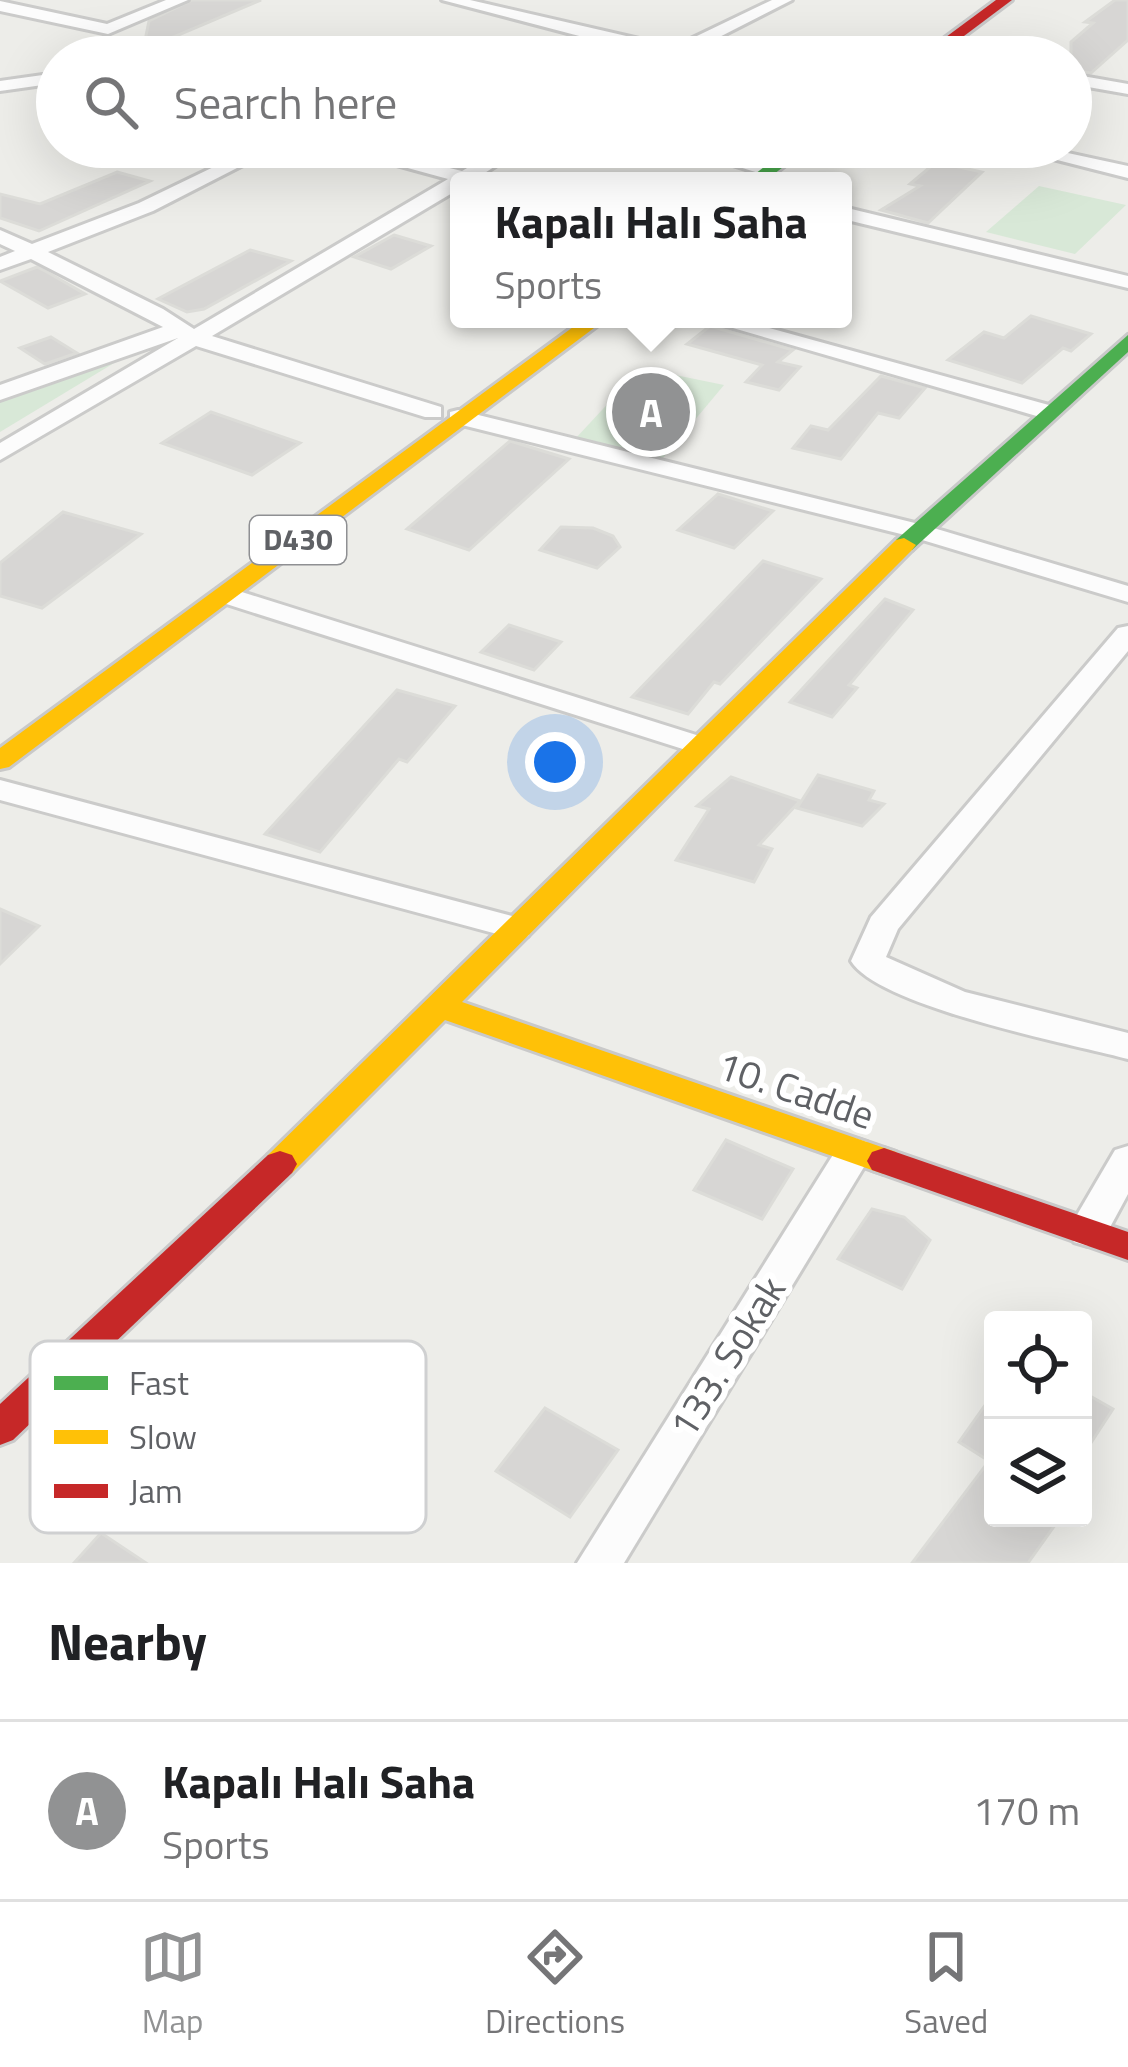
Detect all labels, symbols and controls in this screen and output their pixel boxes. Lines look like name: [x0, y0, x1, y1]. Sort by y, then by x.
search box: [36, 36, 1092, 168]
text: Search here: [174, 68, 397, 136]
icon: search: [78, 69, 144, 135]
popup: [450, 172, 852, 328]
text: Kapalı Halı Saha: [494, 187, 808, 255]
text: Sports: [494, 255, 602, 314]
pin: A: [612, 367, 690, 457]
road number: D430: [250, 516, 346, 564]
your location: [525, 732, 585, 792]
street label: 10. Cadde: [710, 1035, 883, 1144]
street label: 133. Sokak: [654, 1264, 800, 1449]
map controls: [984, 1311, 1092, 1527]
button: locate: [984, 1311, 1092, 1419]
legend: [30, 1341, 426, 1533]
text: Fast: [129, 1358, 189, 1408]
text: Slow: [129, 1412, 197, 1462]
button: layers: [984, 1419, 1092, 1527]
text: Jam: [129, 1466, 183, 1516]
text: Nearby: [48, 1602, 207, 1680]
text: Kapalı Halı Saha: [162, 1747, 475, 1815]
text: A: [75, 1781, 99, 1840]
text: 170 m: [973, 1781, 1080, 1840]
text: Sports: [162, 1815, 270, 1874]
tab: Map: [140, 1924, 206, 2046]
tab: Directions: [485, 1924, 625, 2046]
tab: Saved: [904, 1924, 988, 2046]

